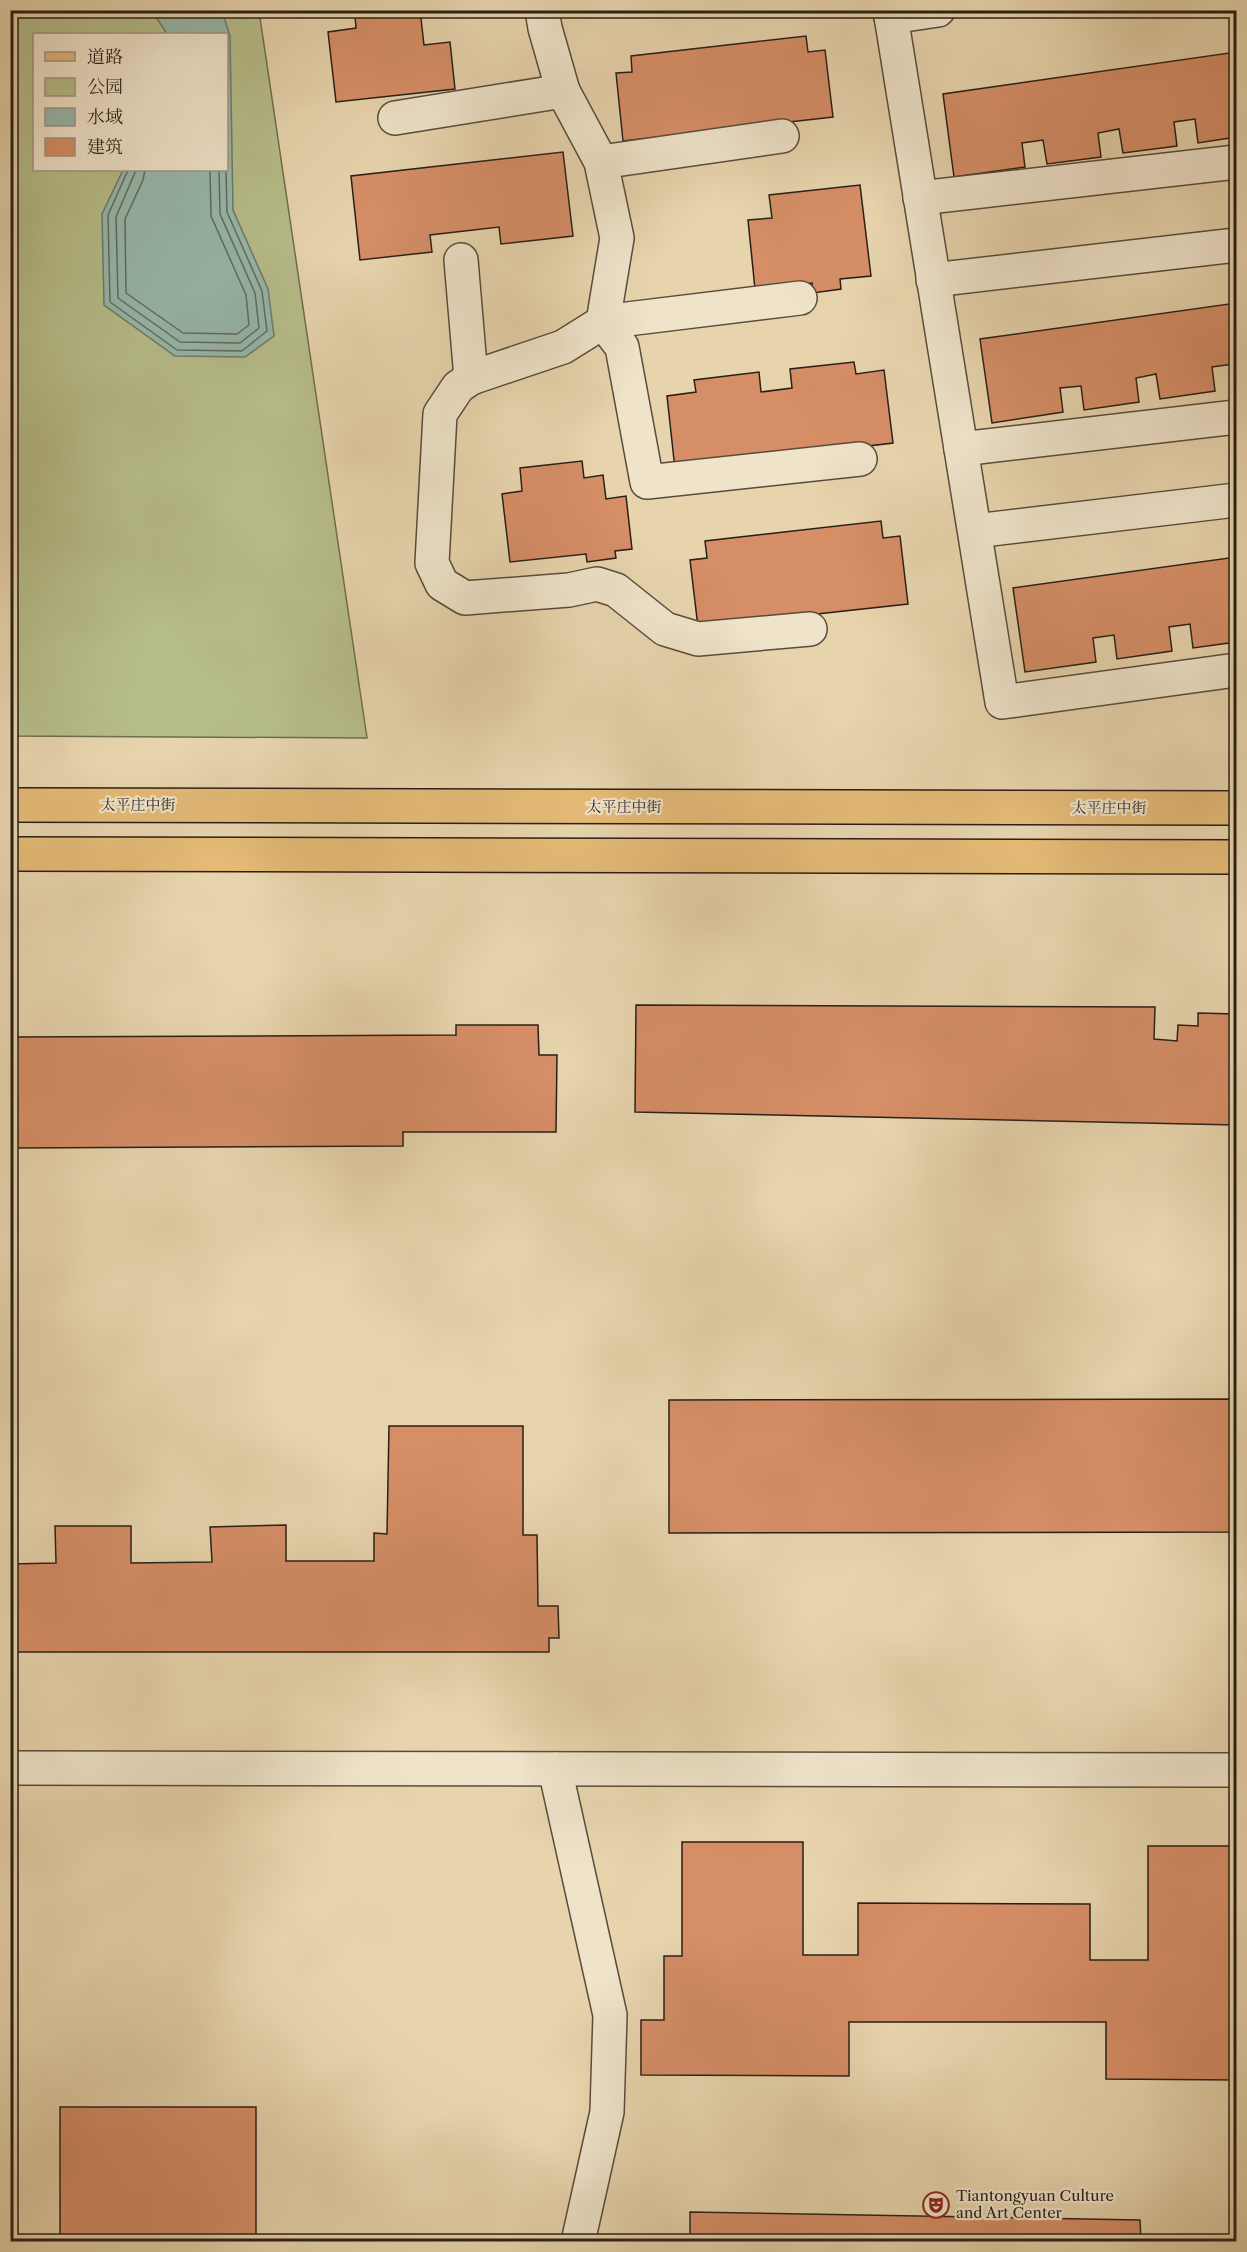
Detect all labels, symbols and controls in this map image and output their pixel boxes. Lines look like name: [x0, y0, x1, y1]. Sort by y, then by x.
legend: [33, 33, 228, 171]
text: 道路: [87, 46, 123, 68]
text: 公园: [87, 76, 123, 98]
text: 水域: [87, 106, 123, 128]
text: 建筑: [87, 136, 123, 158]
street label: 太平庄中街: [100, 795, 176, 814]
street label: 太平庄中街: [586, 797, 662, 816]
street label: 太平庄中街: [1071, 798, 1147, 817]
place label: Tiantongyuan Culture and Art Center: [956, 2186, 1114, 2222]
theatre icon: Tiantongyuan Culture and Art Center: [921, 2190, 951, 2220]

